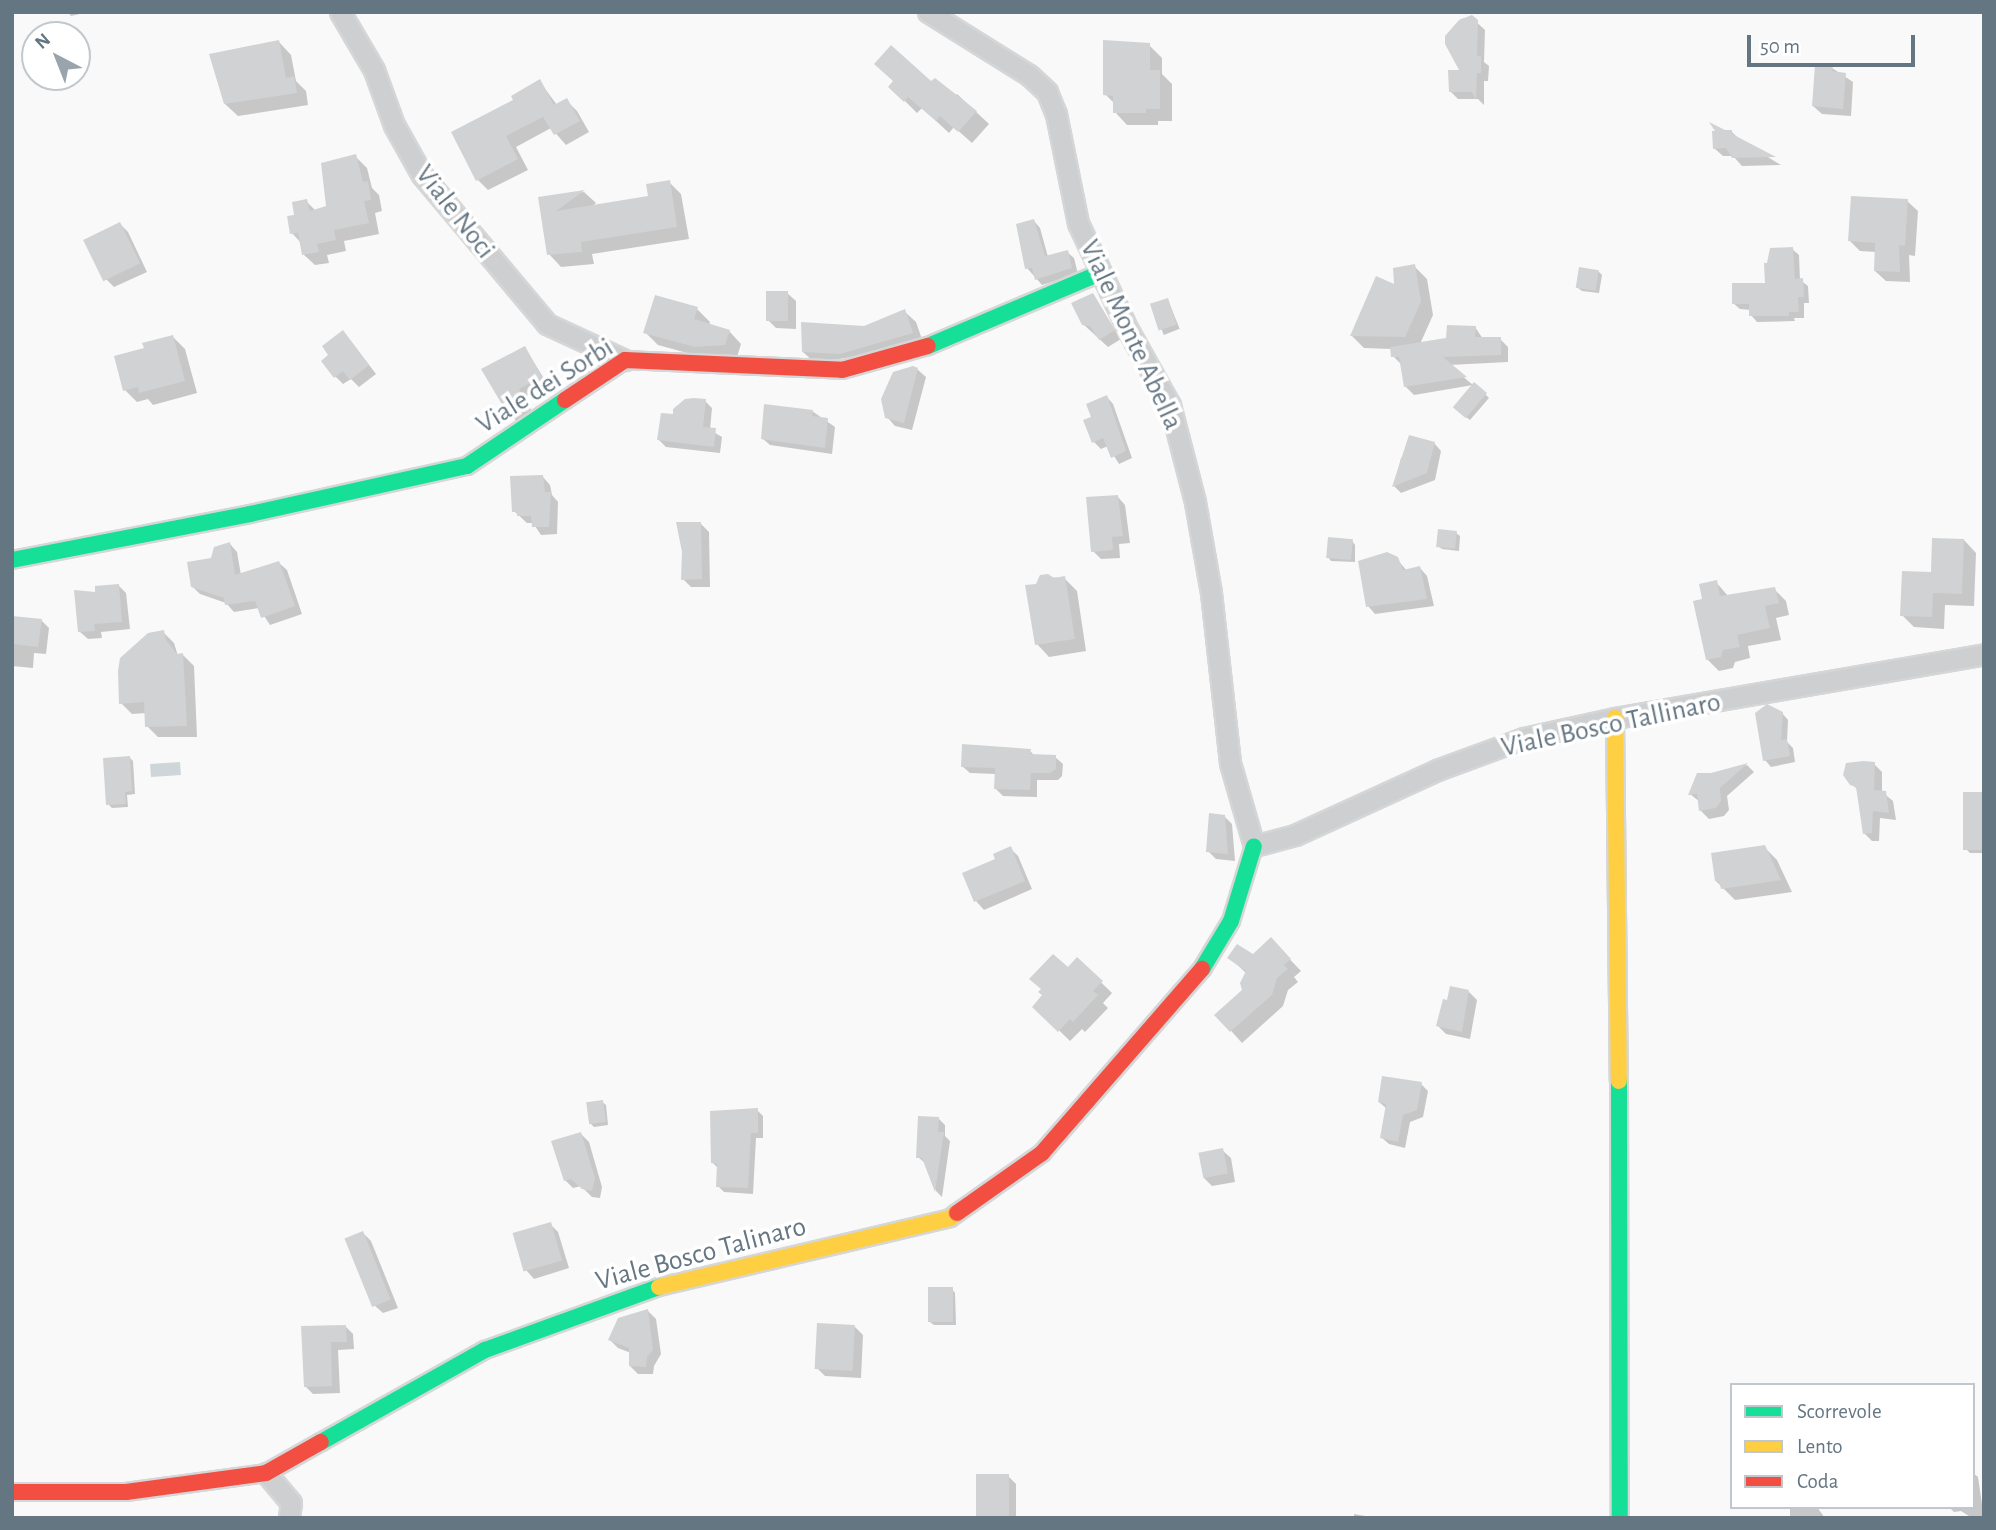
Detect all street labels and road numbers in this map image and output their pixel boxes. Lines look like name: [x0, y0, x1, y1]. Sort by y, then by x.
street label: Viale Noci: [408, 158, 502, 266]
street label: Viale Monte Abella: [1072, 235, 1190, 435]
street label: Viale dei Sorbi: [470, 331, 620, 441]
street label: Viale Bosco Tallinaro: [1498, 685, 1724, 765]
street label: Viale Bosco Talinaro: [592, 1210, 810, 1298]

